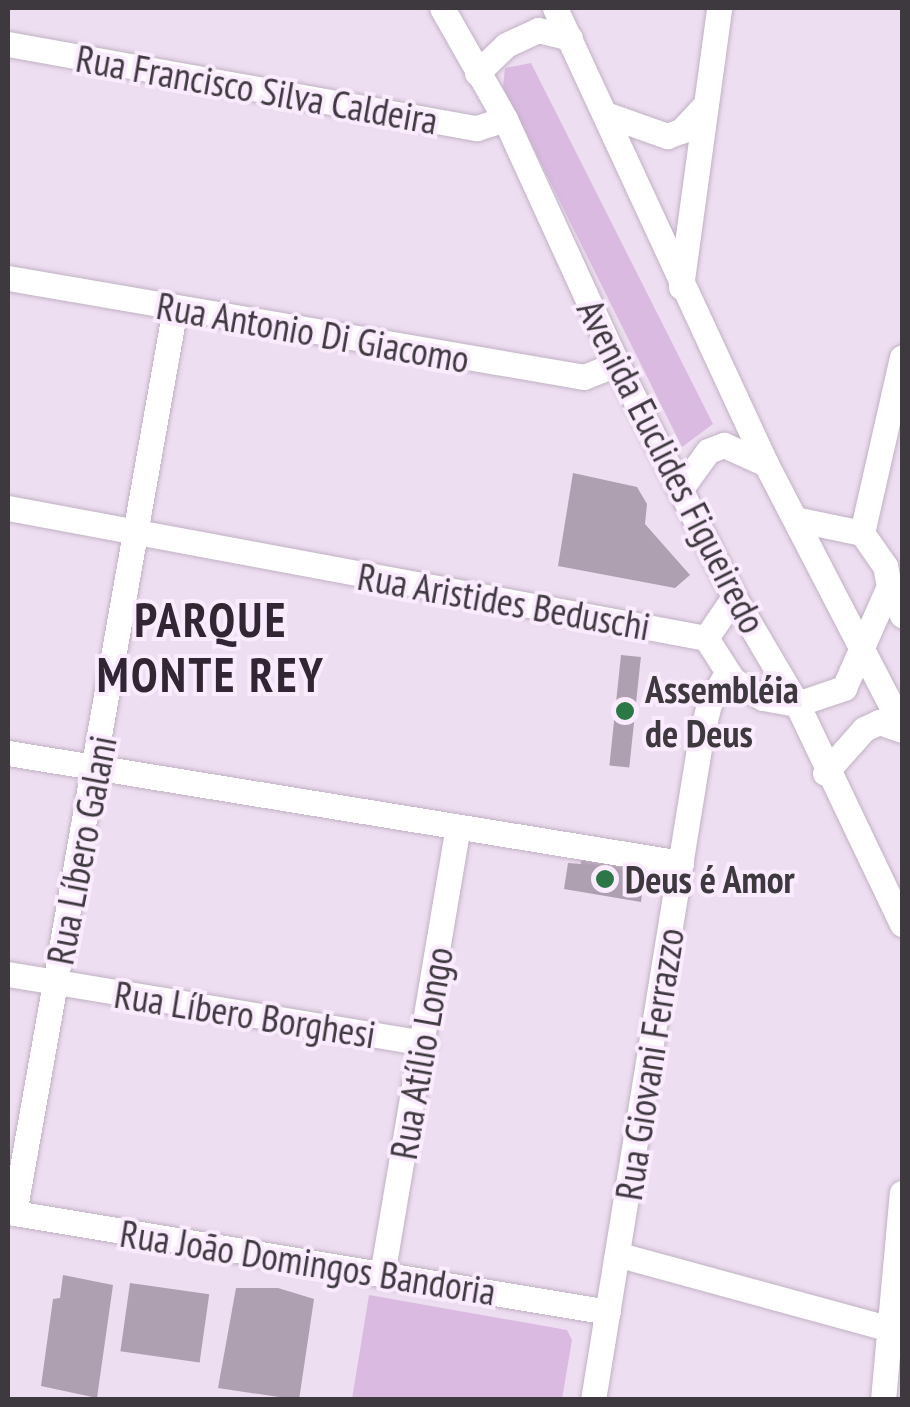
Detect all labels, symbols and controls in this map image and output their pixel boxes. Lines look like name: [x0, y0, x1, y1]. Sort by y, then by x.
street label: Rua Francisco Silva Caldeira: [73, 35, 441, 143]
street label: Rua Antonio Di Giacomo: [153, 282, 473, 382]
street label: Avenida Euclides Figueiredo: [568, 292, 776, 640]
street label: Rua Aristides Beduschi: [354, 553, 654, 649]
district label: PARQUE MONTE REY: [97, 590, 325, 703]
place label: Assembléia de Deus: [645, 666, 799, 756]
marker: Assembléia de Deus: [614, 700, 636, 722]
street label: Rua Líbero Galani: [36, 732, 126, 968]
place label: Deus é Amor: [625, 856, 796, 902]
marker: Deus é Amor: [594, 868, 616, 890]
street label: Rua Giovani Ferrazzo: [605, 925, 693, 1203]
street label: Rua Atílio Longo: [380, 943, 462, 1163]
street label: Rua Líbero Borghesi: [111, 971, 379, 1057]
street label: Rua João Domingos Bandoria: [117, 1210, 499, 1314]

